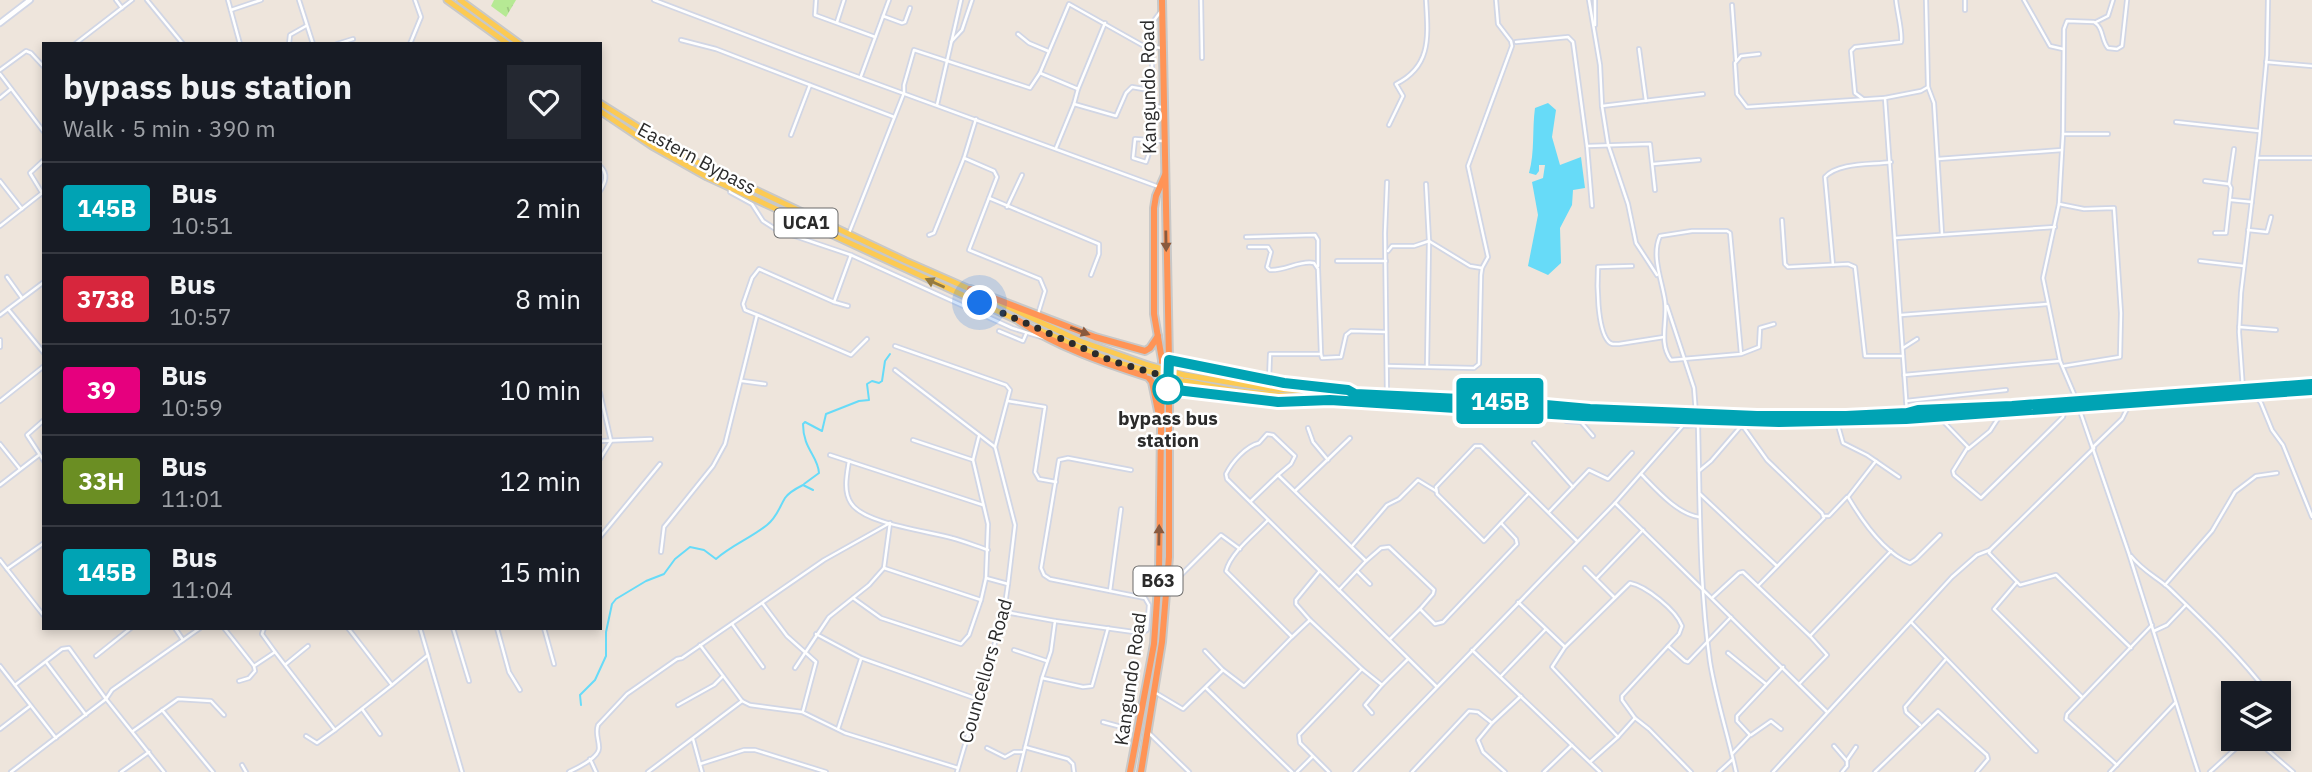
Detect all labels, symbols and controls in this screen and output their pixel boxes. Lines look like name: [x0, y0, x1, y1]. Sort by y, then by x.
street label: Kangundo Road: [1135, 20, 1161, 154]
text: bypass bus station: [63, 65, 352, 108]
button: heart: [507, 65, 581, 139]
text: Walk · 5 min · 390 m: [63, 113, 276, 143]
street label: Eastern Bypass: [634, 117, 760, 199]
text: Bus: [171, 176, 217, 210]
text: 2 min: [515, 191, 581, 225]
text: 145B: [77, 192, 136, 224]
road number: UCA1: [774, 208, 838, 238]
text: 10:51: [171, 210, 233, 240]
one-way arrow: [1161, 231, 1172, 253]
text: Bus: [170, 267, 216, 301]
one-way arrow: [924, 277, 945, 288]
text: 8 min: [515, 282, 581, 316]
text: 3738: [77, 283, 135, 315]
your location: [962, 285, 997, 320]
text: 10:57: [170, 301, 232, 331]
one-way arrow: [1069, 325, 1090, 336]
text: Bus: [161, 358, 207, 392]
text: 10 min: [500, 373, 581, 407]
text: 39: [87, 374, 116, 406]
marker: bypass bus station: [1153, 374, 1183, 404]
line badge: 145B: [1451, 378, 1549, 424]
text: 145B: [1470, 385, 1530, 417]
text: 10:59: [161, 392, 223, 422]
place label: bypass bus station: [1118, 406, 1218, 452]
text: Bus: [161, 449, 207, 483]
text: 12 min: [500, 464, 581, 498]
text: 33H: [78, 465, 125, 497]
text: 11:01: [161, 483, 223, 513]
one-way arrow: [1153, 523, 1165, 545]
text: Bus: [171, 540, 217, 574]
text: 15 min: [500, 555, 581, 589]
text: 145B: [77, 556, 136, 588]
road number: B63: [1134, 566, 1182, 596]
text: 11:04: [171, 574, 233, 604]
street label: Councellors Road: [953, 596, 1017, 746]
street label: Kangundo Road: [1109, 611, 1151, 747]
map controls: [2221, 681, 2291, 751]
button: layers: [2221, 681, 2291, 751]

